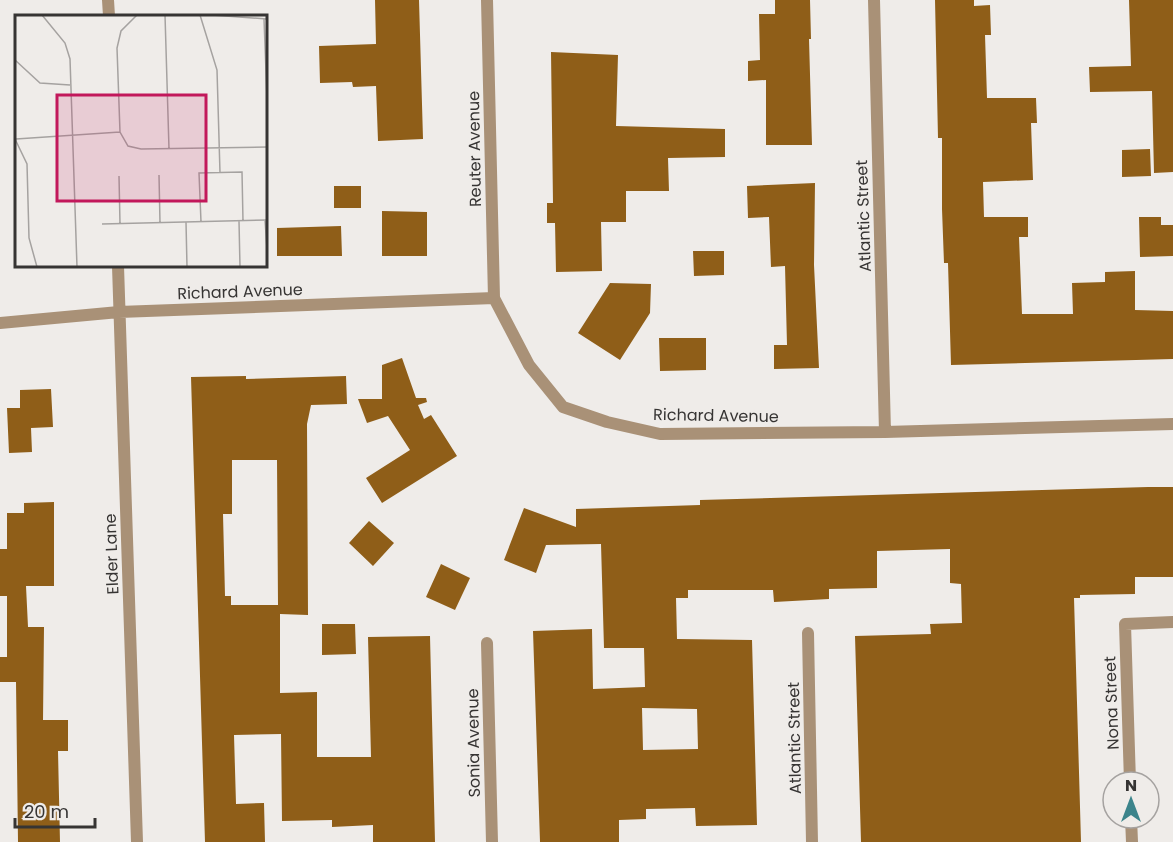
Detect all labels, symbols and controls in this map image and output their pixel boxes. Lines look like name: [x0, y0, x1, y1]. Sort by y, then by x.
inset map: [15, 15, 267, 267]
street label: Reuter Avenue: [462, 91, 487, 207]
street label: Atlantic Street: [850, 159, 877, 272]
street label: Richard Avenue: [177, 278, 303, 305]
street label: Richard Avenue: [653, 403, 779, 428]
street label: Elder Lane: [99, 513, 124, 595]
street label: Nona Street: [1098, 656, 1125, 750]
street label: Atlantic Street: [782, 682, 807, 794]
street label: Sonia Avenue: [461, 688, 486, 798]
north arrow: [1101, 770, 1161, 830]
text: N: [1125, 774, 1137, 797]
scale bar: [15, 791, 94, 829]
text: 20 m: [24, 799, 69, 824]

